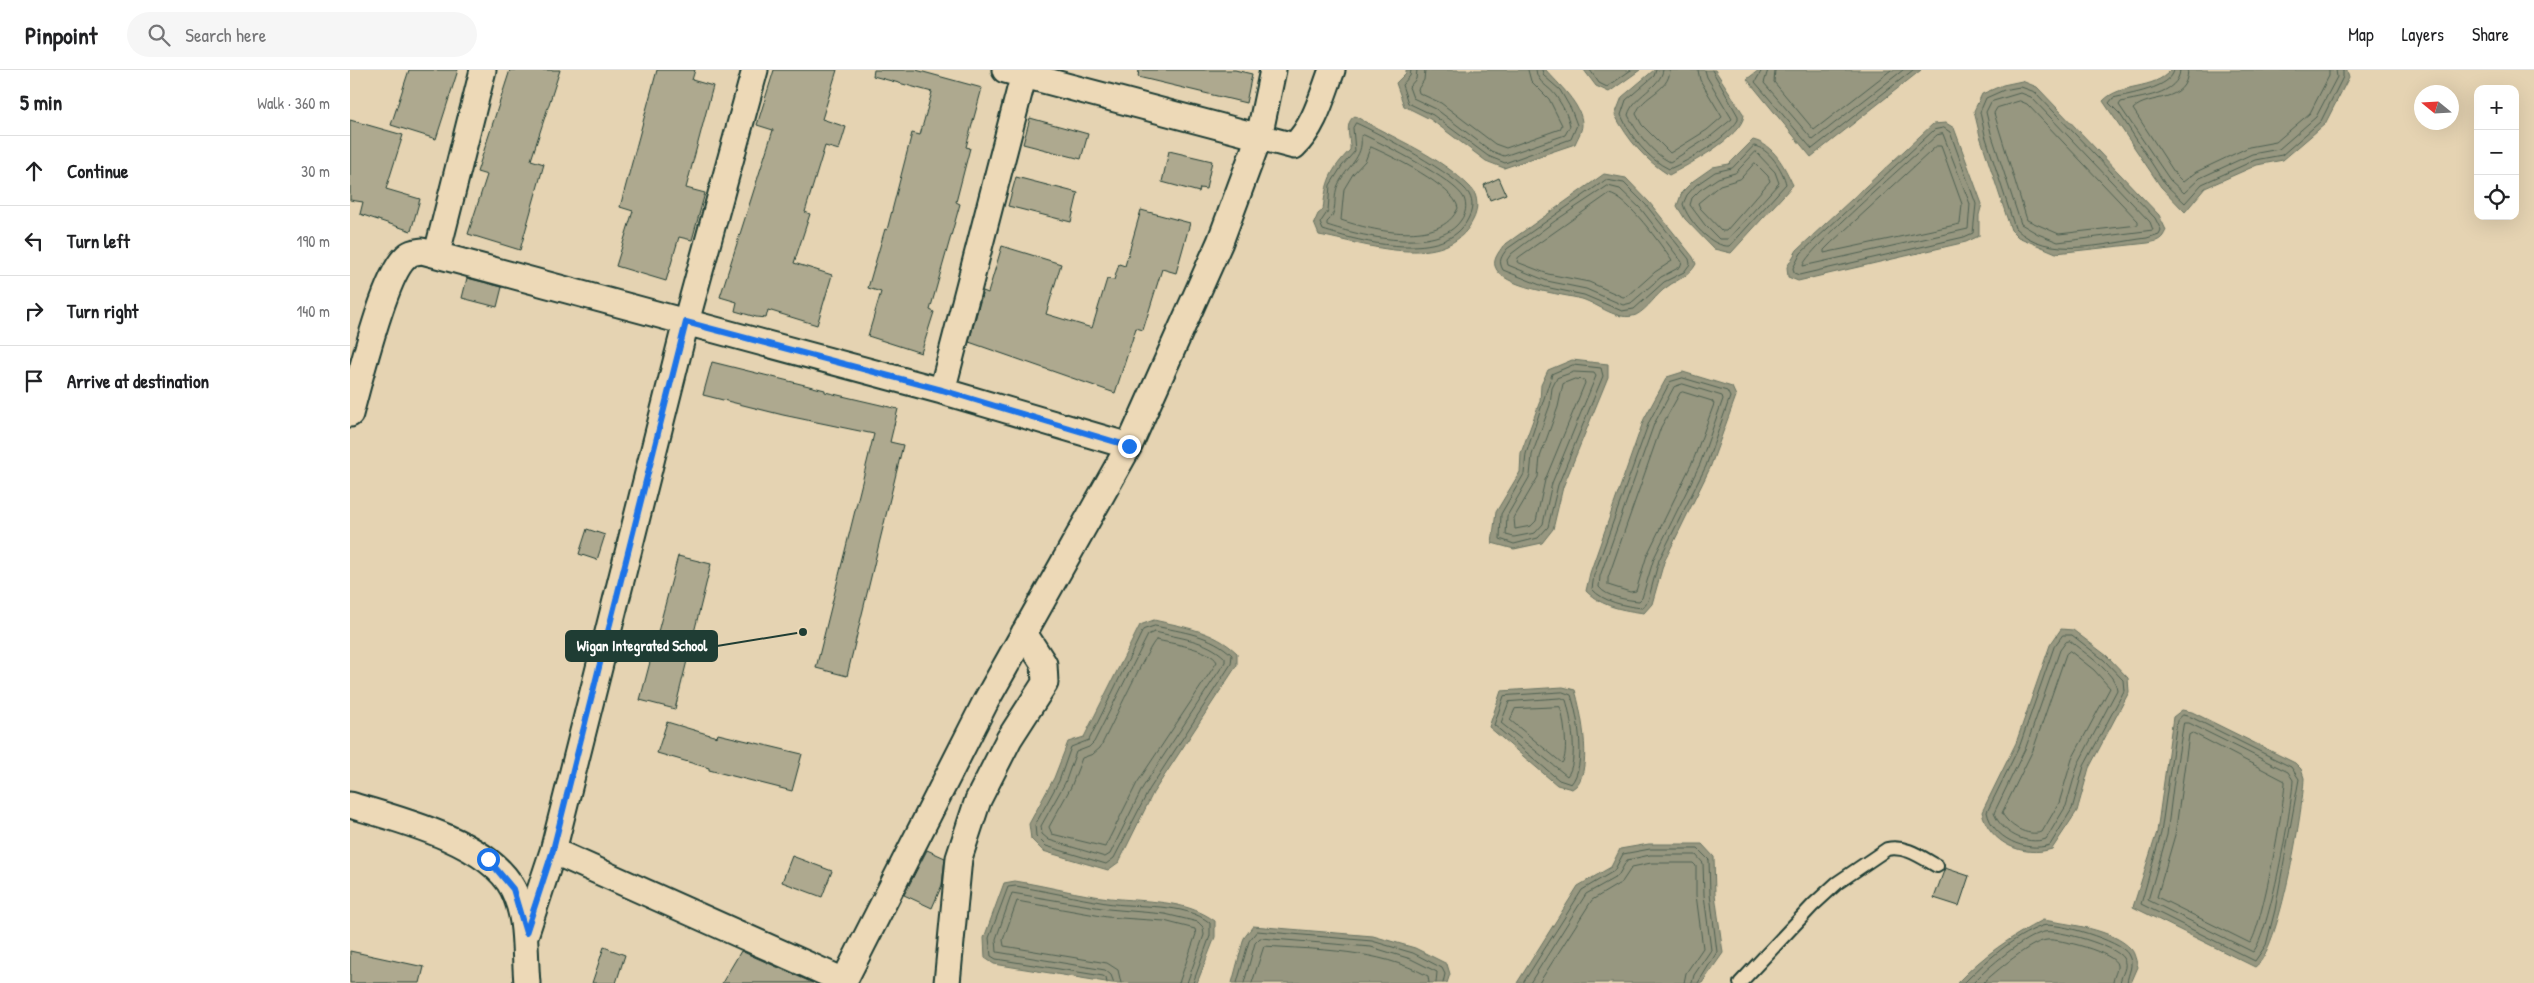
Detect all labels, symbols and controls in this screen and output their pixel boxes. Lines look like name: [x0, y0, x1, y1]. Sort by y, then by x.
search box: [127, 12, 477, 57]
text: Pinpoint: [25, 19, 97, 51]
icon: search: [145, 21, 173, 49]
text: Search here: [185, 22, 266, 48]
text: Map: [2348, 22, 2374, 47]
text: Layers: [2402, 22, 2444, 47]
text: Share: [2472, 22, 2509, 47]
north arrow: [2414, 85, 2459, 130]
map controls: [2474, 85, 2519, 220]
button: +: [2474, 85, 2519, 130]
text: 5 min: [20, 88, 62, 117]
text: Walk · 360 m: [257, 92, 330, 114]
button: −: [2474, 130, 2519, 175]
icon: ahead: [20, 157, 48, 185]
text: Continue: [67, 158, 128, 184]
text: 30 m: [301, 160, 330, 182]
button: locate: [2474, 175, 2519, 220]
icon: left: [20, 227, 48, 255]
text: Turn left: [67, 228, 130, 254]
text: 190 m: [297, 230, 330, 252]
icon: right: [20, 297, 48, 325]
text: Turn right: [67, 298, 138, 324]
text: 140 m: [296, 300, 330, 322]
icon: arrive: [20, 367, 48, 395]
text: Arrive at destination: [67, 368, 209, 394]
route end: [1118, 435, 1141, 458]
callout: Wigan Integrated School: [566, 631, 717, 661]
text: Wigan Integrated School: [577, 635, 708, 657]
route start: [477, 848, 500, 871]

